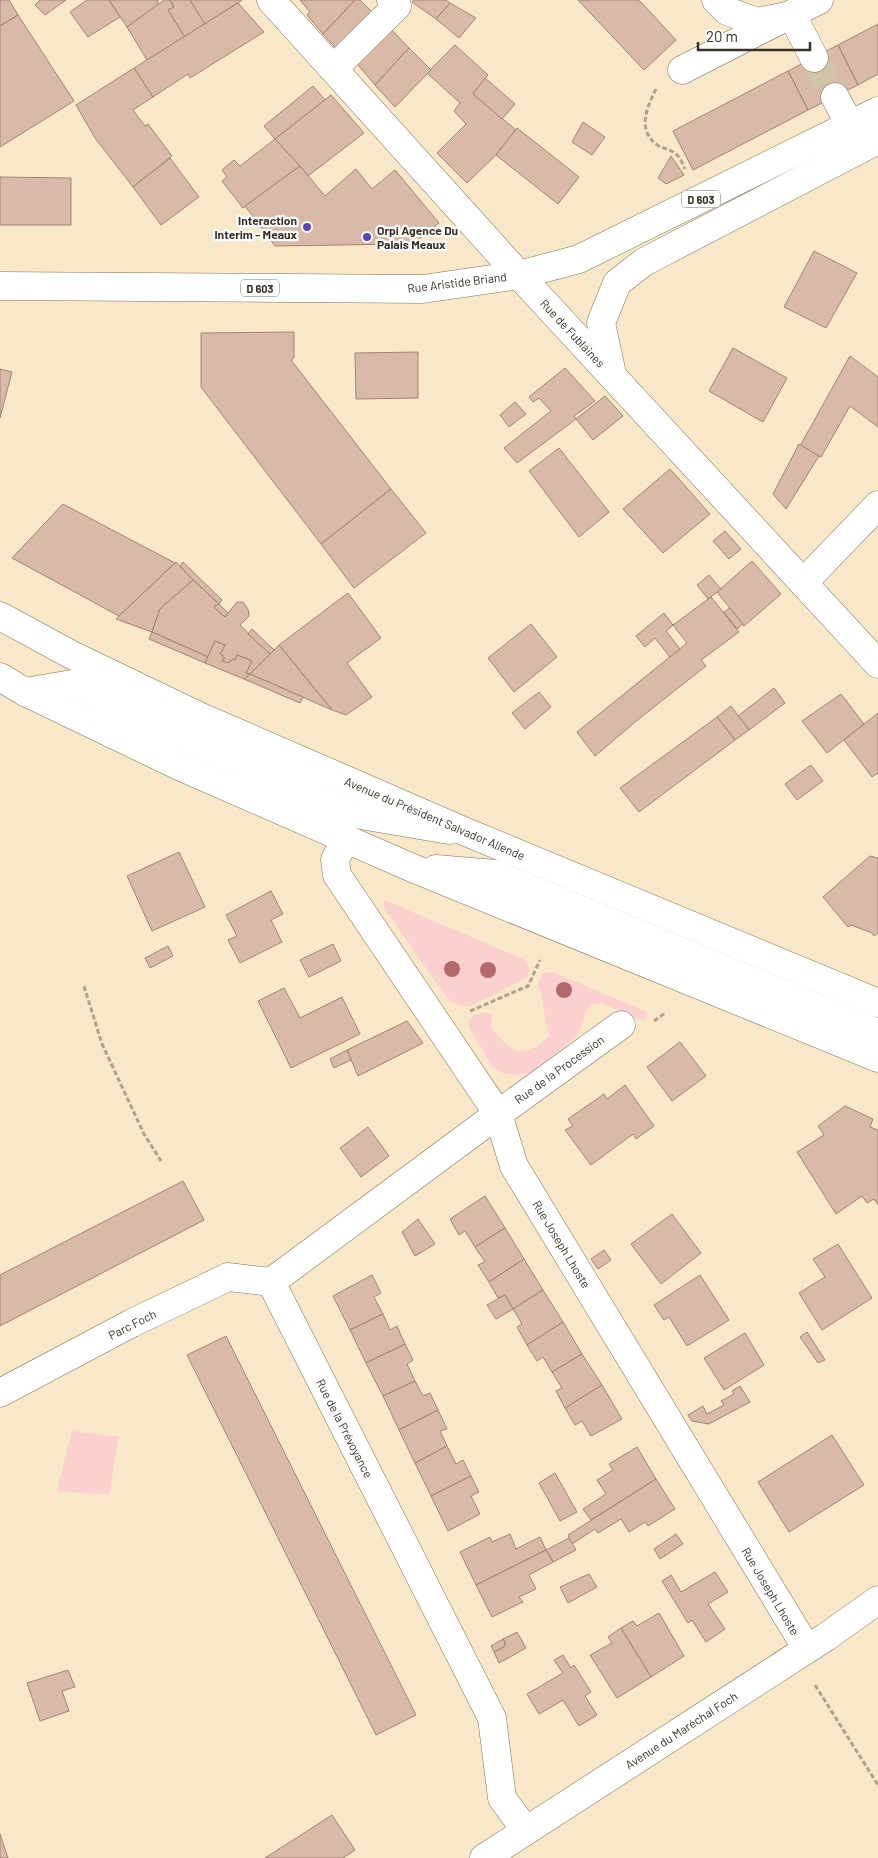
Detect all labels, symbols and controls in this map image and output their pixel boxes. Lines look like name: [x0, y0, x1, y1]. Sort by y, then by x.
scale bar: [698, 20, 810, 52]
text: 20 m: [706, 27, 738, 45]
road number: D 603: [682, 190, 720, 208]
place label: Interaction Interim - Meaux: [214, 213, 298, 241]
marker: Interaction Interim - Meaux: [301, 221, 313, 233]
place label: Orpi Agence Du Palais Meaux: [377, 223, 458, 251]
marker: Orpi Agence Du Palais Meaux: [361, 231, 373, 243]
street label: Rue Aristide Briand: [407, 269, 507, 295]
road number: D 603: [241, 280, 279, 296]
street label: Rue de Fublaines: [538, 296, 608, 370]
street label: Avenue du Président Salvador Allende: [343, 774, 527, 862]
street label: Rue de la Procession: [512, 1032, 606, 1106]
street label: Rue Joseph Lhoste: [530, 1198, 594, 1290]
street label: Parc Foch: [106, 1306, 158, 1342]
street label: Rue de la Prévoyance: [314, 1376, 376, 1480]
street label: Rue Joseph Lhoste: [739, 1545, 803, 1637]
street label: Avenue du Maréchal Foch: [622, 1688, 740, 1772]

